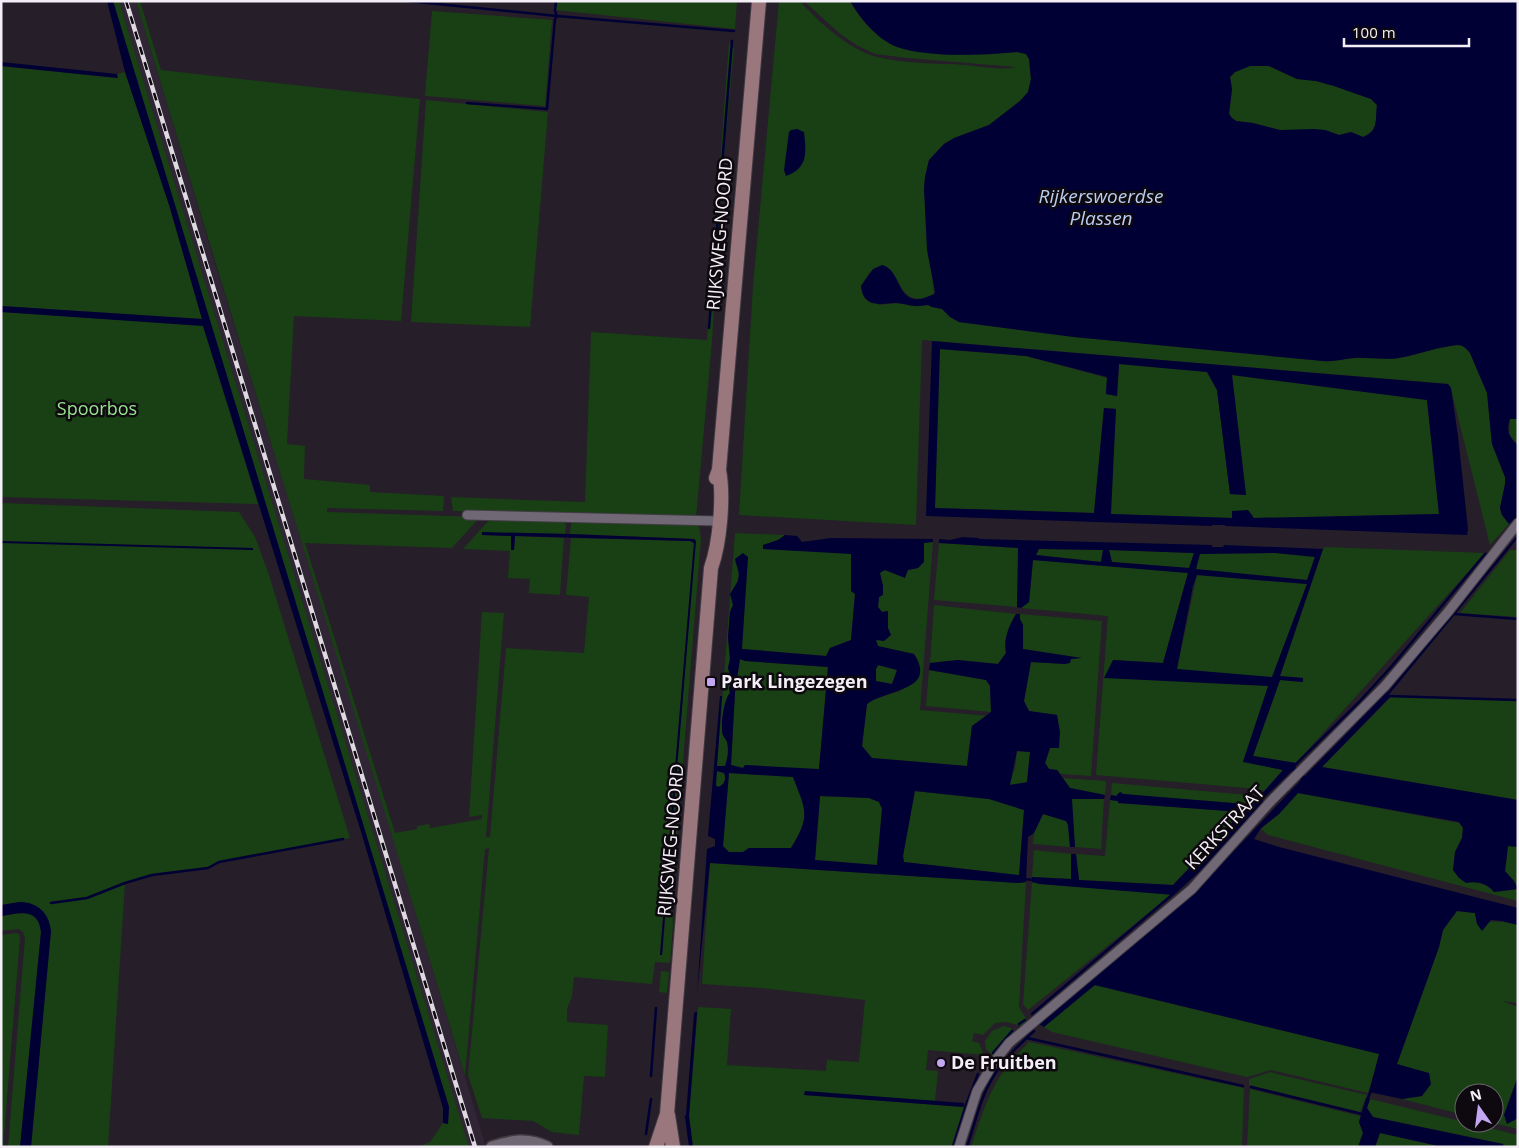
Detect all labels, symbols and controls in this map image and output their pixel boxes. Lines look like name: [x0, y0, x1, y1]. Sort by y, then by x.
scale bar: [1344, 15, 1469, 47]
text: 100 m: [1352, 22, 1396, 42]
street label: RIJKSWEG-NOORD: [700, 157, 738, 311]
water label: Rijkerswoerdse Plassen: [1039, 183, 1163, 231]
park label: Spoorbos: [57, 396, 137, 420]
place label: Park Lingezegen: [721, 669, 868, 693]
marker: Park Lingezegen: [705, 676, 717, 688]
street label: RIJKSWEG-NOORD: [651, 763, 689, 917]
street label: KERKSTRAAT: [1179, 780, 1269, 875]
place label: De Fruitben: [951, 1050, 1057, 1074]
marker: De Fruitben: [935, 1057, 947, 1069]
north arrow: [1454, 1083, 1504, 1133]
text: N: [1468, 1084, 1484, 1105]

